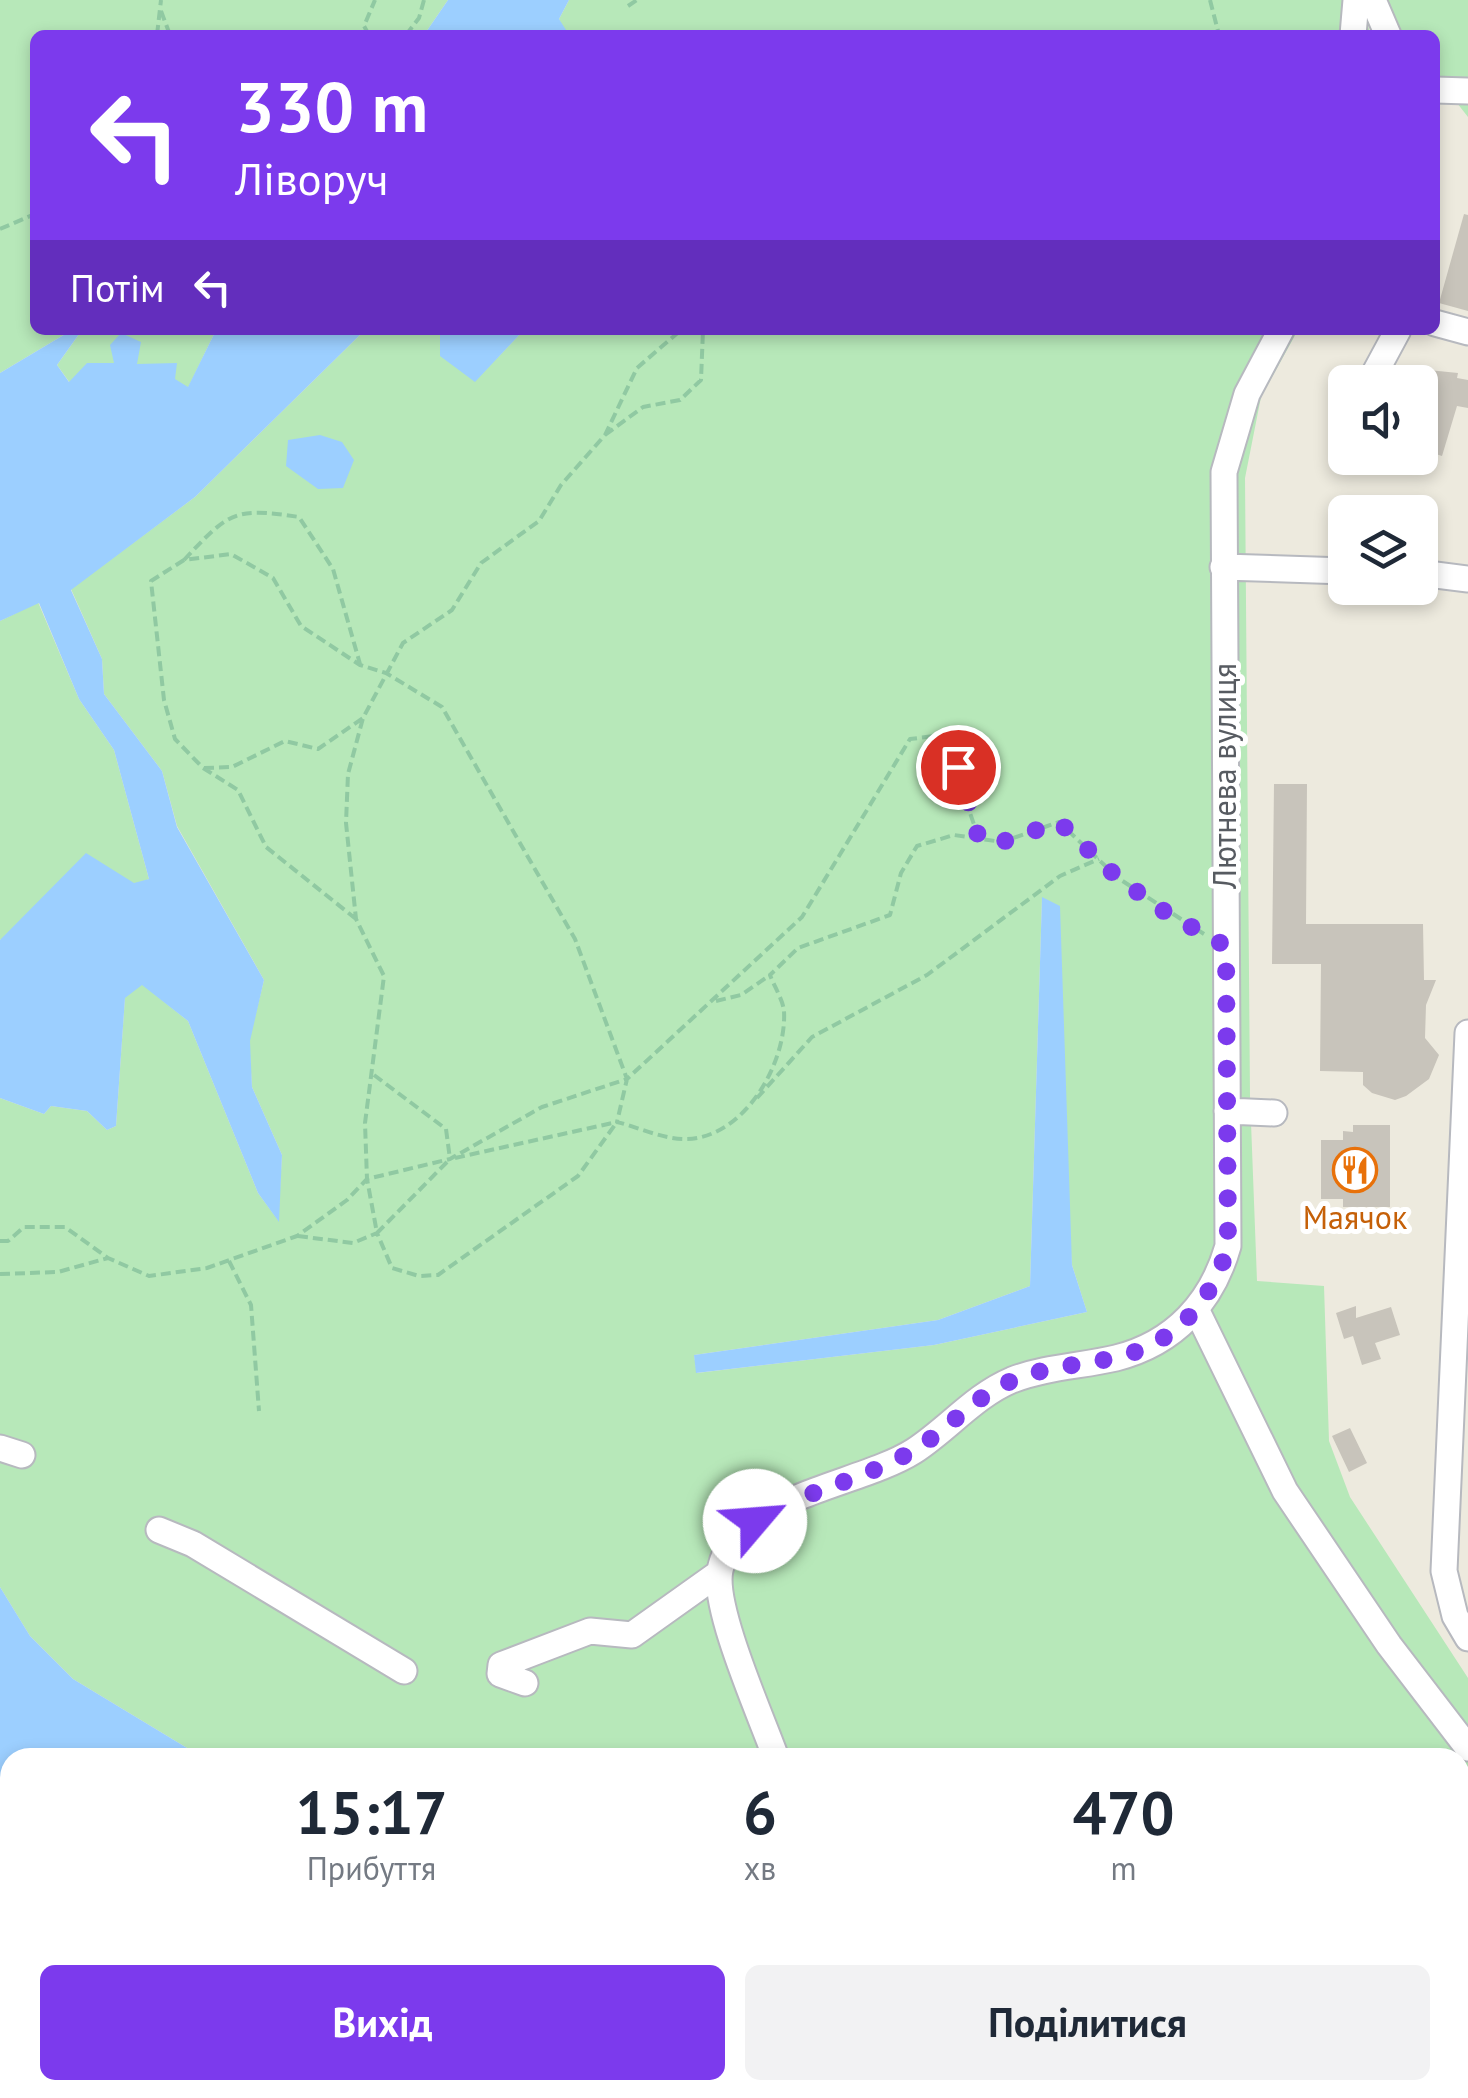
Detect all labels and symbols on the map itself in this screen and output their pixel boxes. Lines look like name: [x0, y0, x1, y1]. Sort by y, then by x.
street label: Лютнева вулиця: [1203, 663, 1245, 890]
pin: [916, 725, 1001, 810]
restaurant icon: Маячок: [1332, 1147, 1378, 1193]
place label: Маячок: [1303, 1196, 1408, 1238]
position arrow: [703, 1469, 807, 1573]

